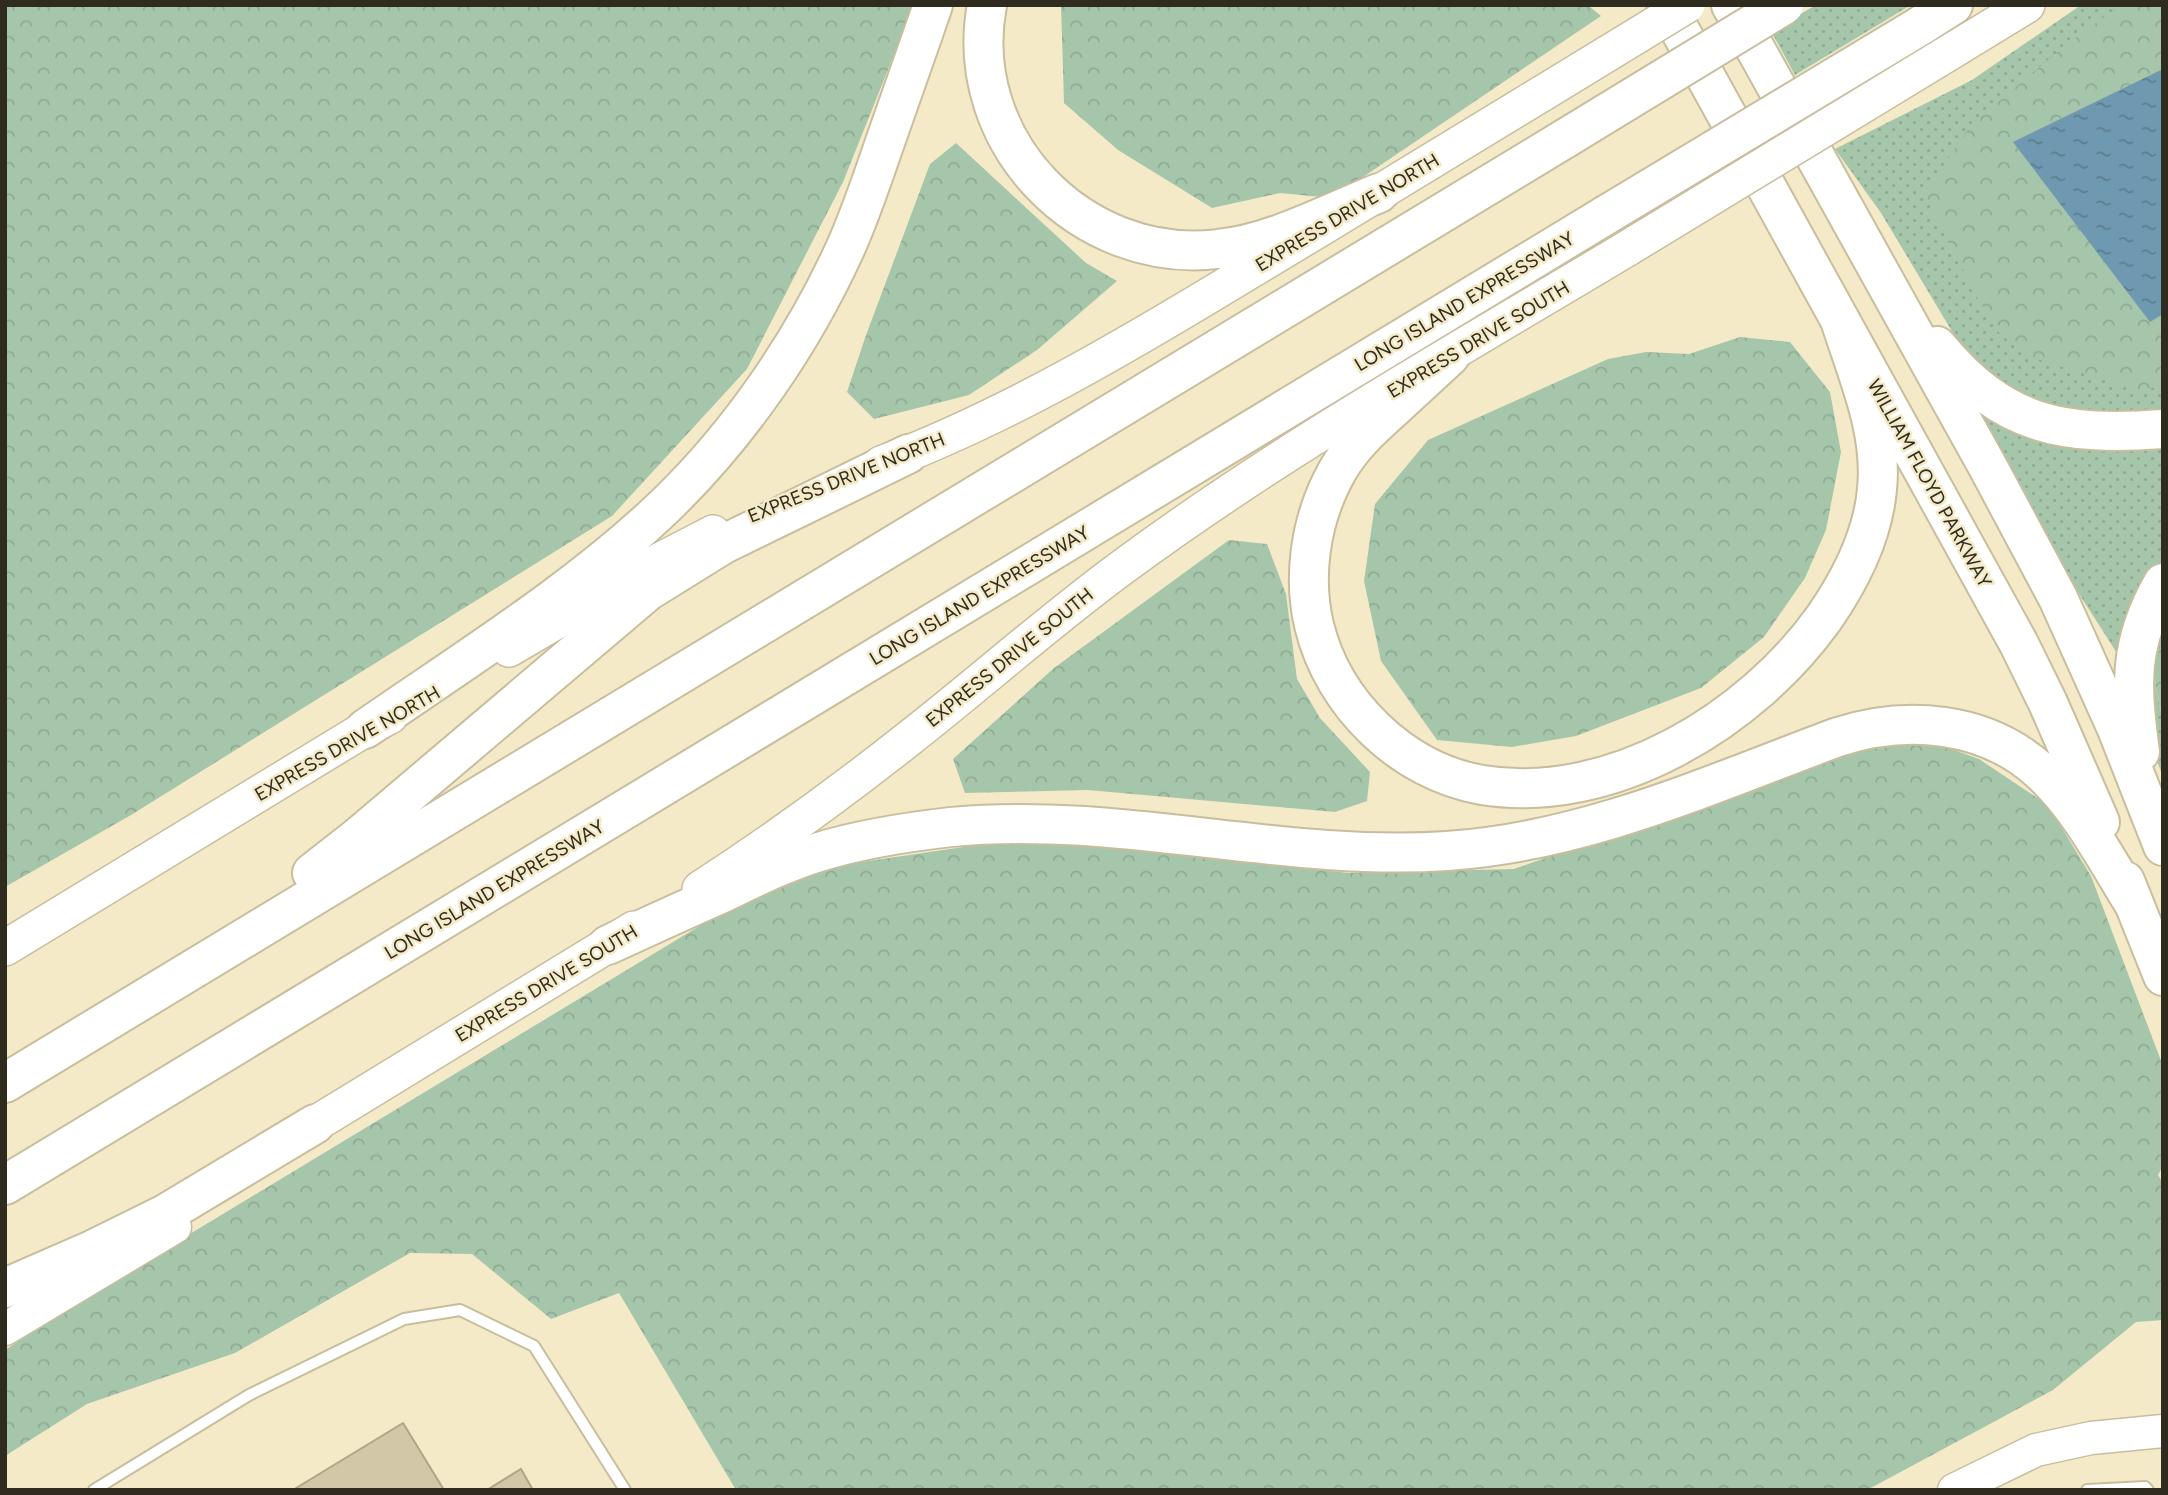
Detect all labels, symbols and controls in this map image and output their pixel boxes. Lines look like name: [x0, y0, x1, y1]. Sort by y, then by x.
street label: EXPRESS DRIVE NORTH: [1251, 148, 1443, 276]
street label: LONG ISLAND EXPRESSWAY: [1350, 226, 1579, 376]
street label: EXPRESS DRIVE SOUTH: [1383, 276, 1574, 403]
street label: WILLIAM FLOYD PARKWAY: [1863, 375, 1997, 592]
street label: EXPRESS DRIVE NORTH: [744, 427, 948, 528]
street label: LONG ISLAND EXPRESSWAY: [865, 520, 1094, 670]
street label: EXPRESS DRIVE SOUTH: [921, 583, 1098, 732]
street label: EXPRESS DRIVE NORTH: [250, 681, 444, 806]
street label: LONG ISLAND EXPRESSWAY: [380, 814, 609, 964]
street label: EXPRESS DRIVE SOUTH: [451, 920, 642, 1047]

